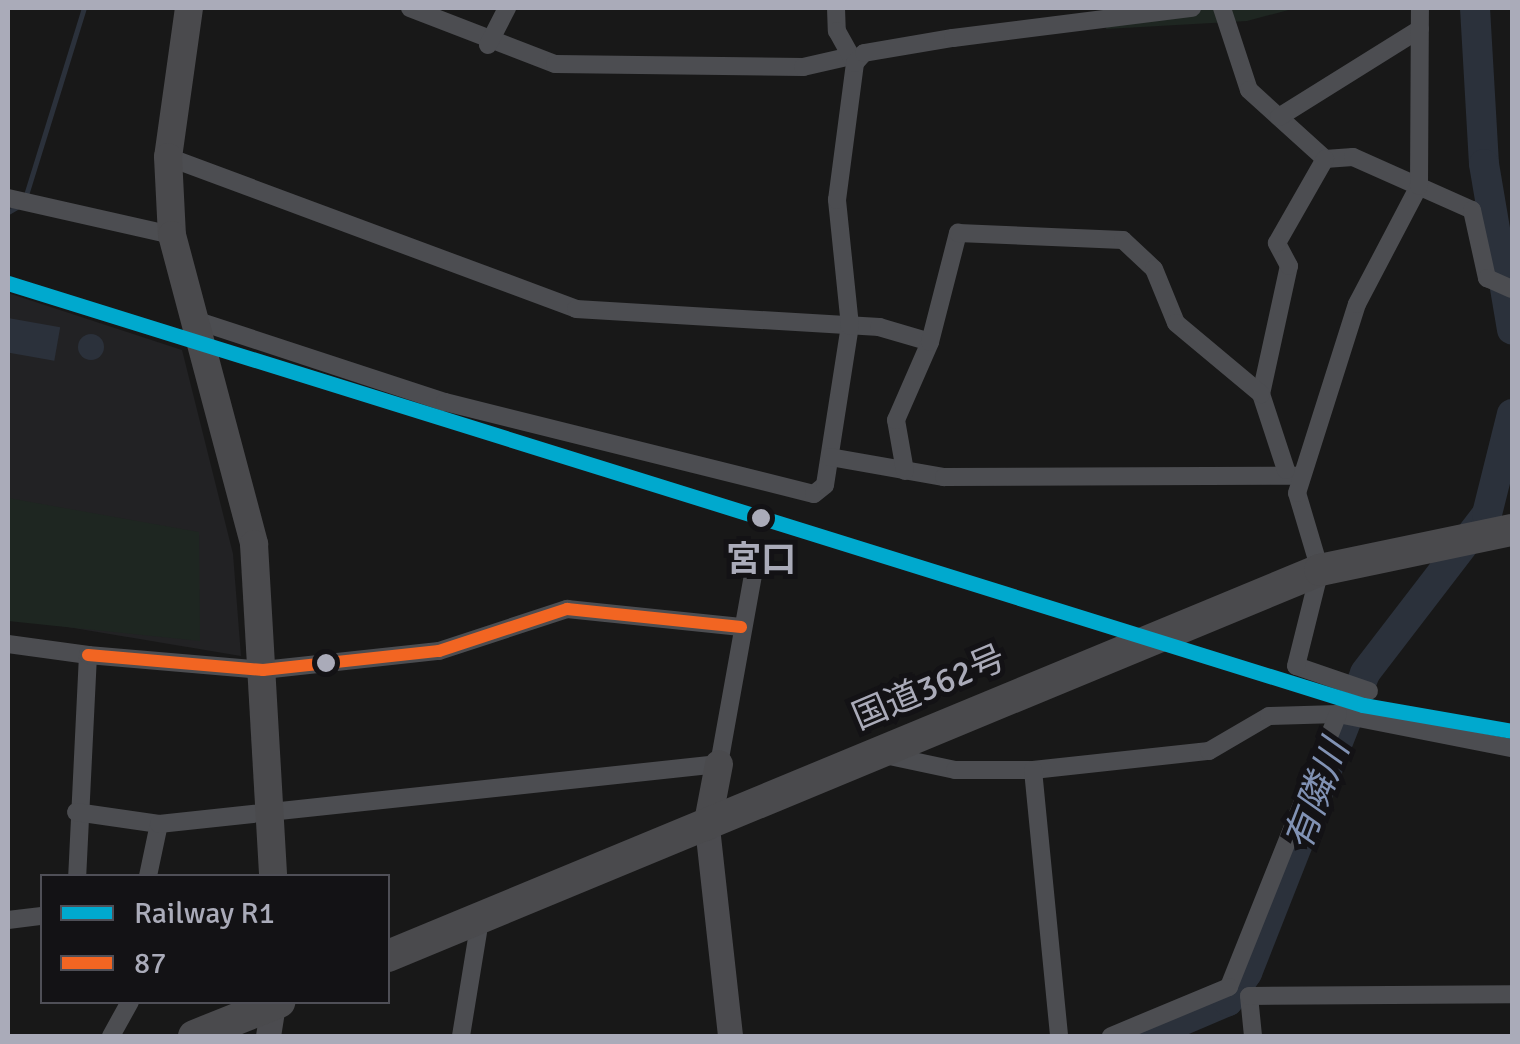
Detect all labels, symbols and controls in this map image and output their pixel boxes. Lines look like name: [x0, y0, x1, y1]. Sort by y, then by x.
marker: 宮口: [745, 502, 777, 534]
place label: 宮口: [726, 539, 796, 581]
street label: 国道362号: [846, 637, 1012, 739]
unlabelled marker: [316, 653, 336, 673]
water label: 有隣川: [1275, 734, 1359, 856]
legend: [40, 874, 390, 1004]
text: Railway R1: [134, 895, 275, 932]
text: 87: [134, 945, 166, 982]

